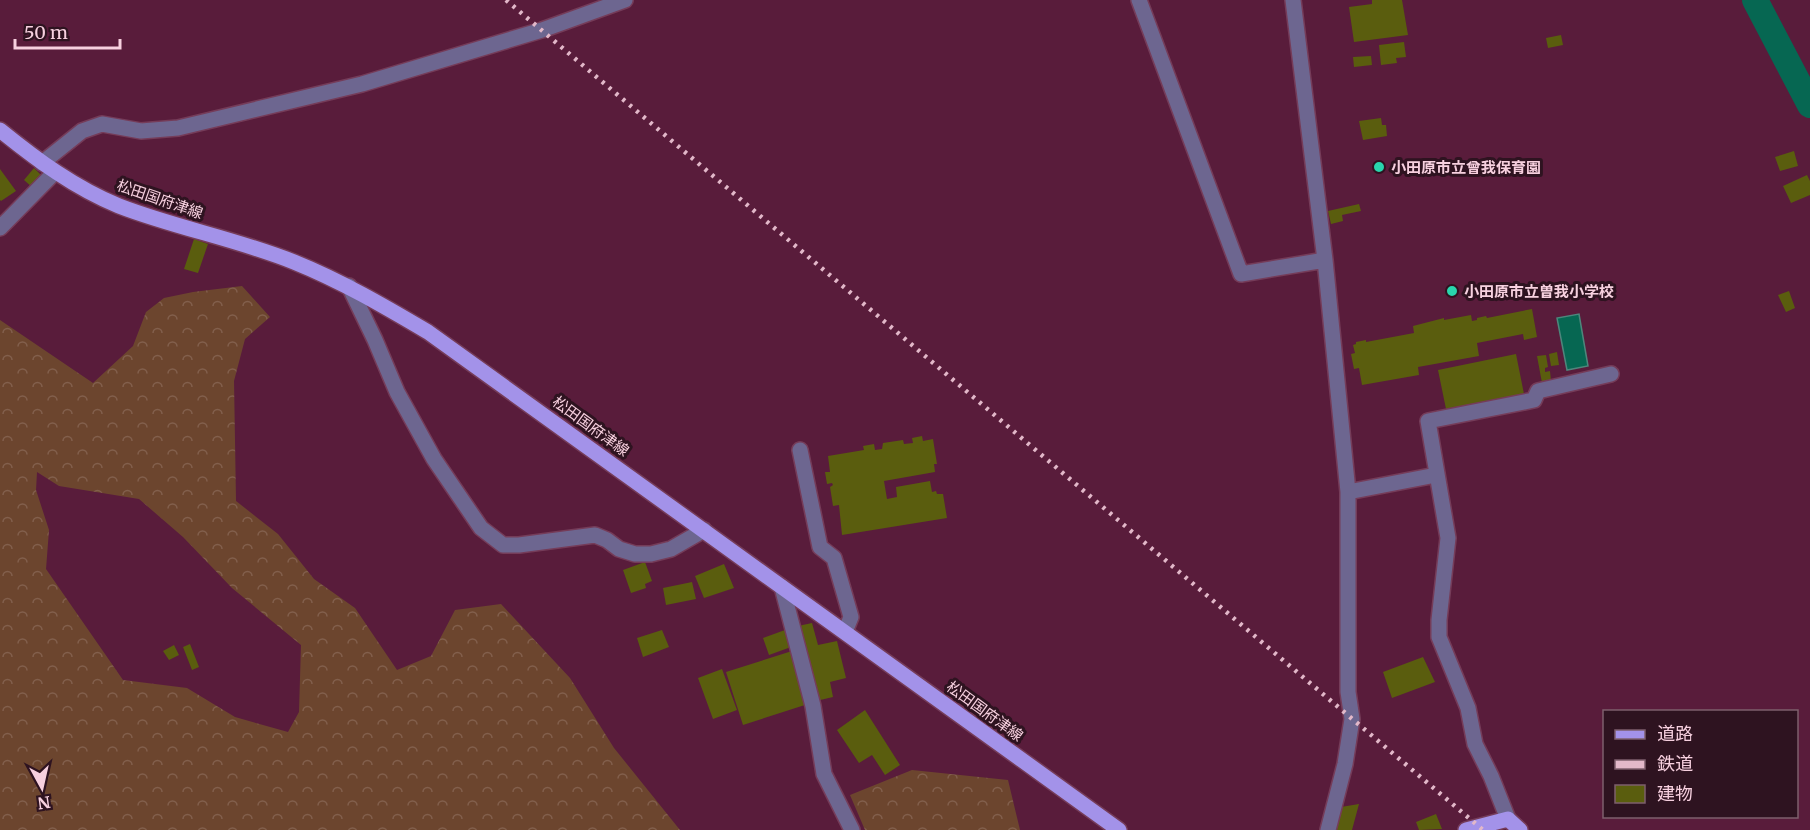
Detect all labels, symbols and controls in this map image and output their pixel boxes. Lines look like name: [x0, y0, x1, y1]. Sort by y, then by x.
scale bar: [15, 12, 120, 50]
text: 50 m: [24, 21, 68, 44]
place label: 小田原市立曾我保育園: [1391, 158, 1541, 177]
marker: 小田原市立曾我保育園: [1372, 160, 1386, 174]
street label: 松田国府津線: [114, 175, 206, 223]
place label: 小田原市立曽我小学校: [1464, 282, 1614, 301]
marker: 小田原市立曽我小学校: [1445, 284, 1459, 298]
street label: 松田国府津線: [549, 392, 633, 460]
street label: 松田国府津線: [943, 677, 1027, 745]
legend: [1603, 710, 1798, 818]
text: 道路: [1657, 722, 1693, 745]
text: 鉄道: [1657, 752, 1693, 775]
north arrow: [12, 758, 72, 818]
text: 建物: [1657, 782, 1693, 805]
text: N: [36, 792, 52, 814]

